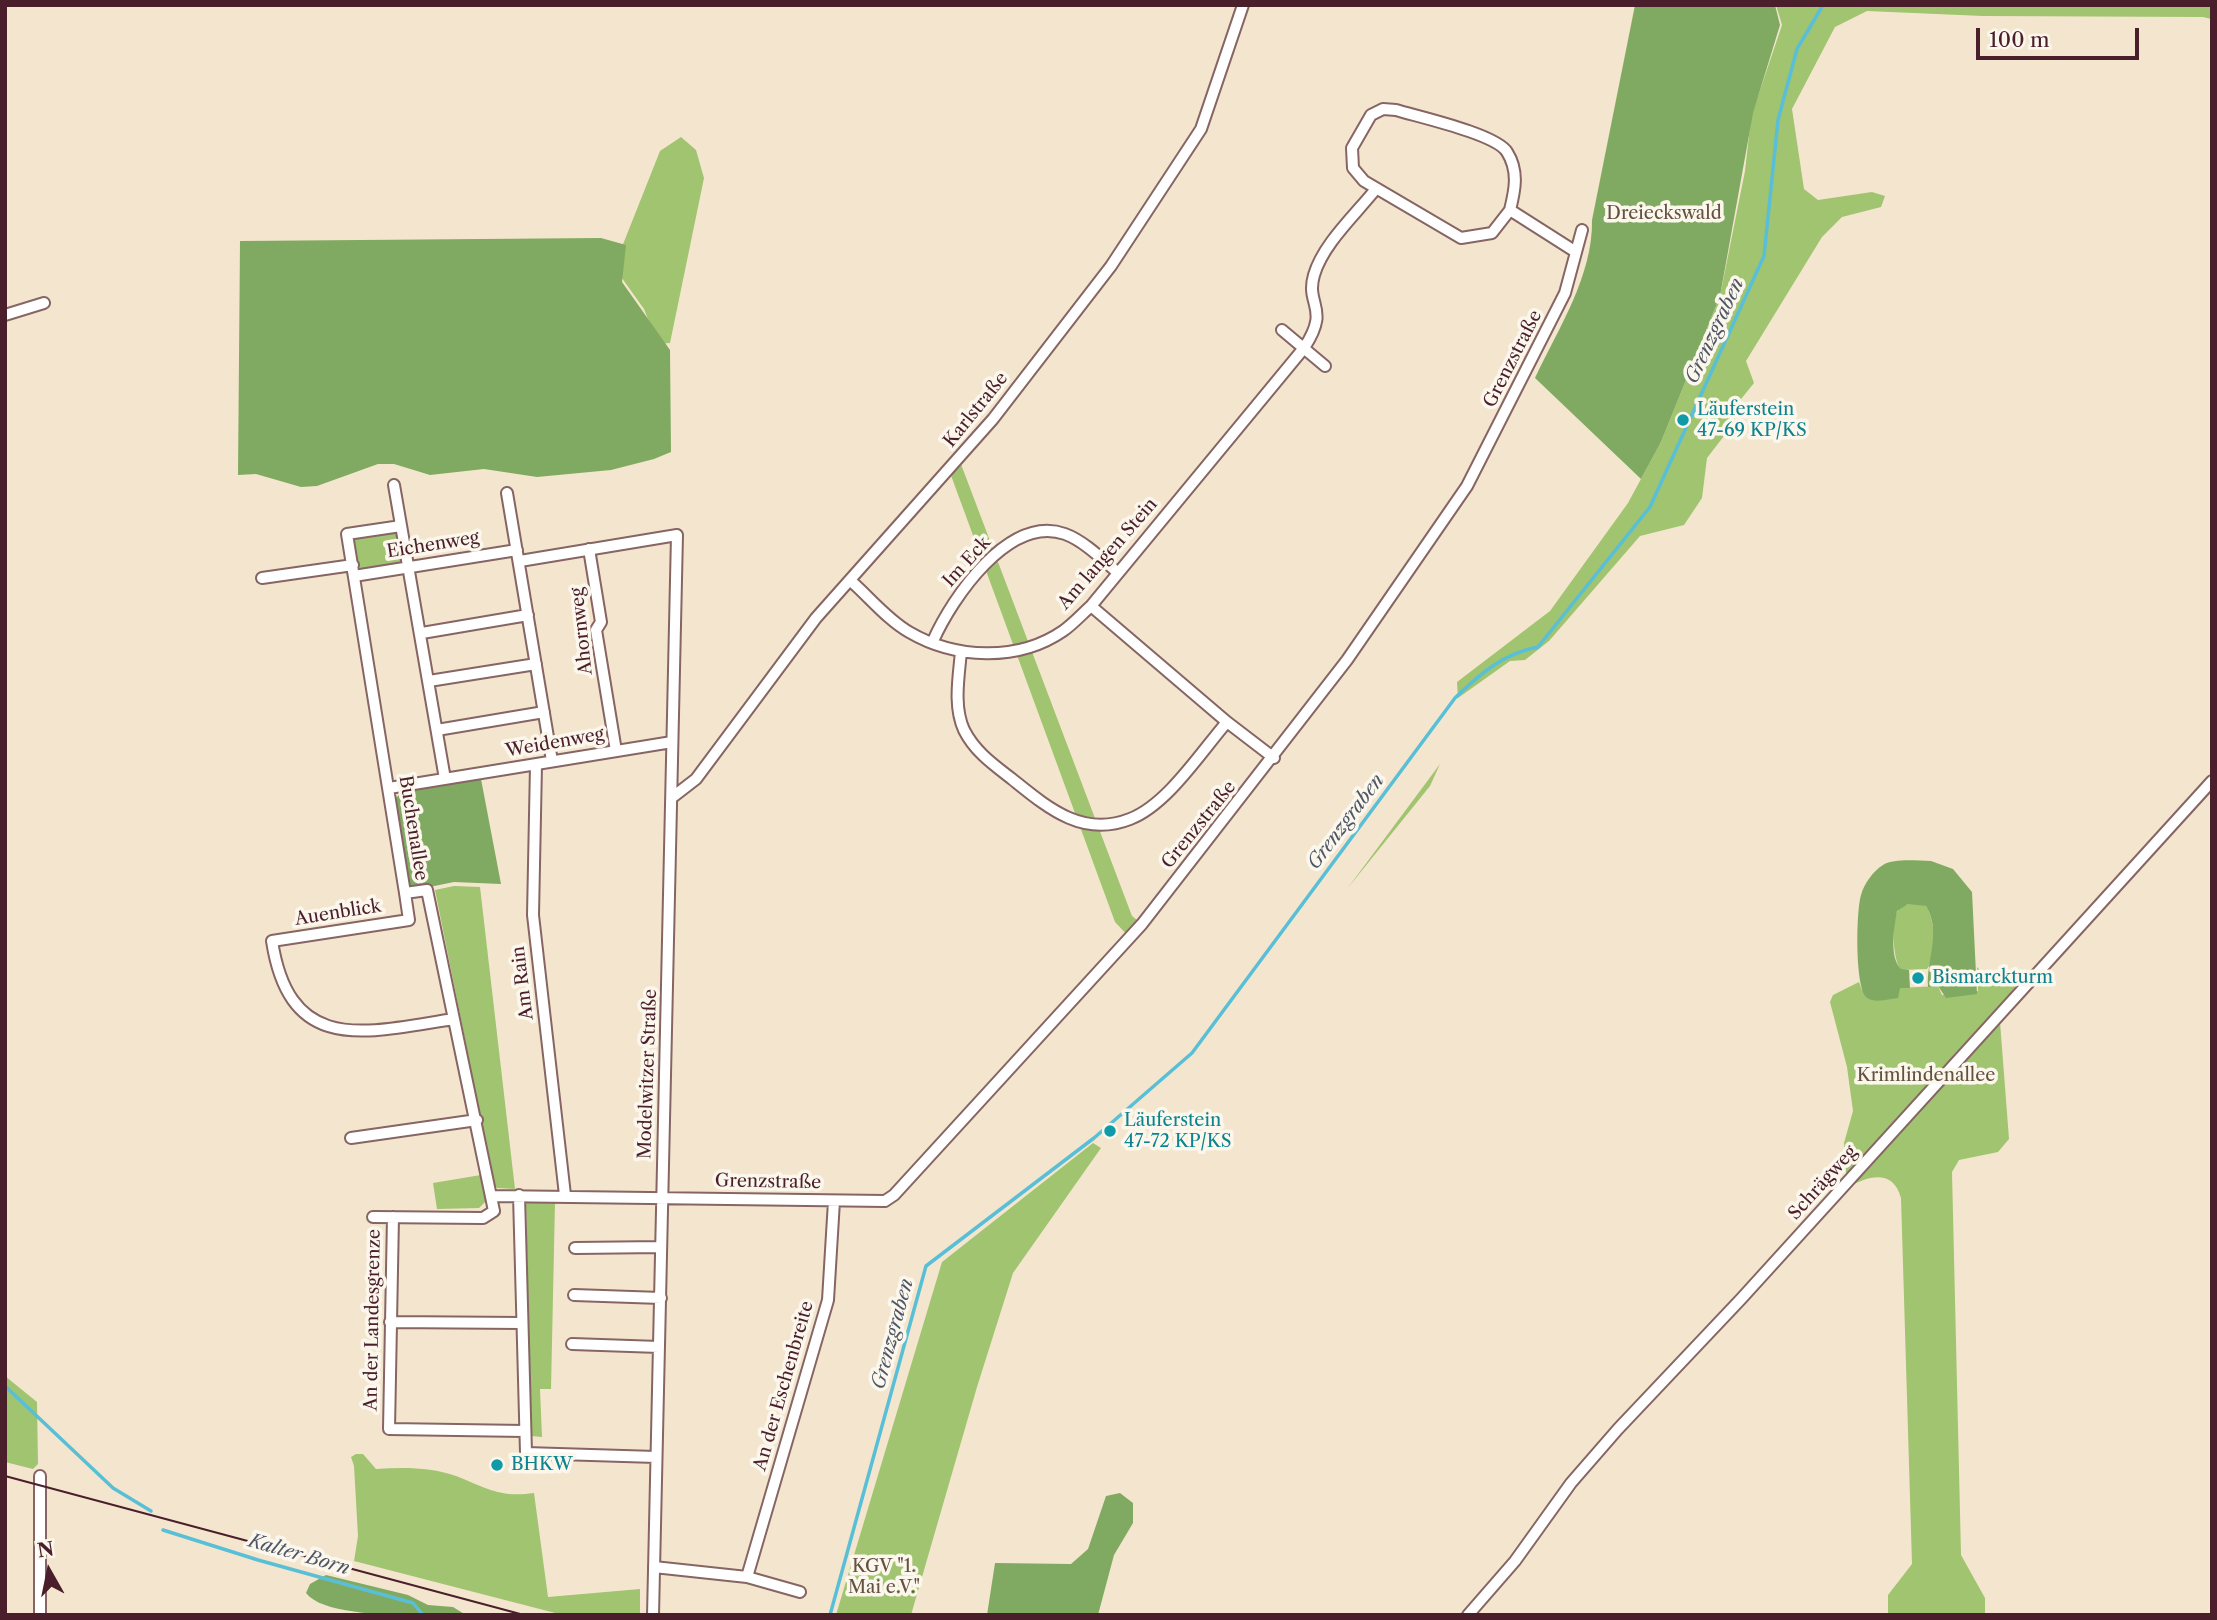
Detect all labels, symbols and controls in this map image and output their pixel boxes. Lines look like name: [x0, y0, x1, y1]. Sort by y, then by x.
scale bar: [1979, 14, 2142, 58]
text: 100 m: [1989, 27, 2050, 52]
park label: Dreieckswald: [1606, 203, 1722, 225]
water label: Grenzgraben: [1681, 275, 1749, 387]
street label: Grenzstraße: [1479, 307, 1547, 411]
street label: Karlstraße: [939, 368, 1013, 452]
place label: Läuferstein 47-69 KP/KS: [1697, 399, 1807, 442]
marker: Läuferstein 47-69 KP/KS: [1675, 412, 1691, 428]
street label: Am langen Stein: [1054, 494, 1162, 614]
street label: Eichenweg: [385, 527, 481, 563]
street label: Im Eck: [939, 532, 995, 592]
street label: Ahornweg: [567, 586, 597, 676]
street label: Weidenweg: [504, 724, 606, 762]
water label: Grenzgraben: [1303, 770, 1389, 874]
street label: Buchenallee: [394, 774, 432, 882]
street label: Grenzstraße: [1157, 777, 1241, 873]
street label: Auenblick: [293, 896, 383, 930]
street label: Am Rain: [508, 945, 538, 1021]
place label: Bismarckturm: [1932, 967, 2053, 989]
marker: Bismarckturm: [1910, 970, 1926, 986]
street label: Modelwitzer Straße: [634, 989, 662, 1159]
park label: Krimlindenallee: [1857, 1065, 1995, 1087]
place label: Läuferstein 47-72 KP/KS: [1124, 1110, 1231, 1152]
marker: Läuferstein 47-72 KP/KS: [1102, 1123, 1118, 1139]
street label: Schrägweg: [1784, 1142, 1862, 1224]
street label: Grenzstraße: [715, 1170, 821, 1194]
street label: An der Landesgrenze: [361, 1229, 385, 1411]
water label: Grenzgraben: [867, 1276, 919, 1392]
street label: An der Eschenbreite: [749, 1299, 819, 1473]
place label: BHKW: [511, 1454, 573, 1476]
marker: BHKW: [489, 1457, 505, 1473]
water label: Kalter Born: [246, 1530, 352, 1580]
north arrow: [14, 1536, 84, 1606]
text: N: [36, 1537, 56, 1562]
park label: KGV "1. Mai e.V.": [848, 1556, 920, 1598]

